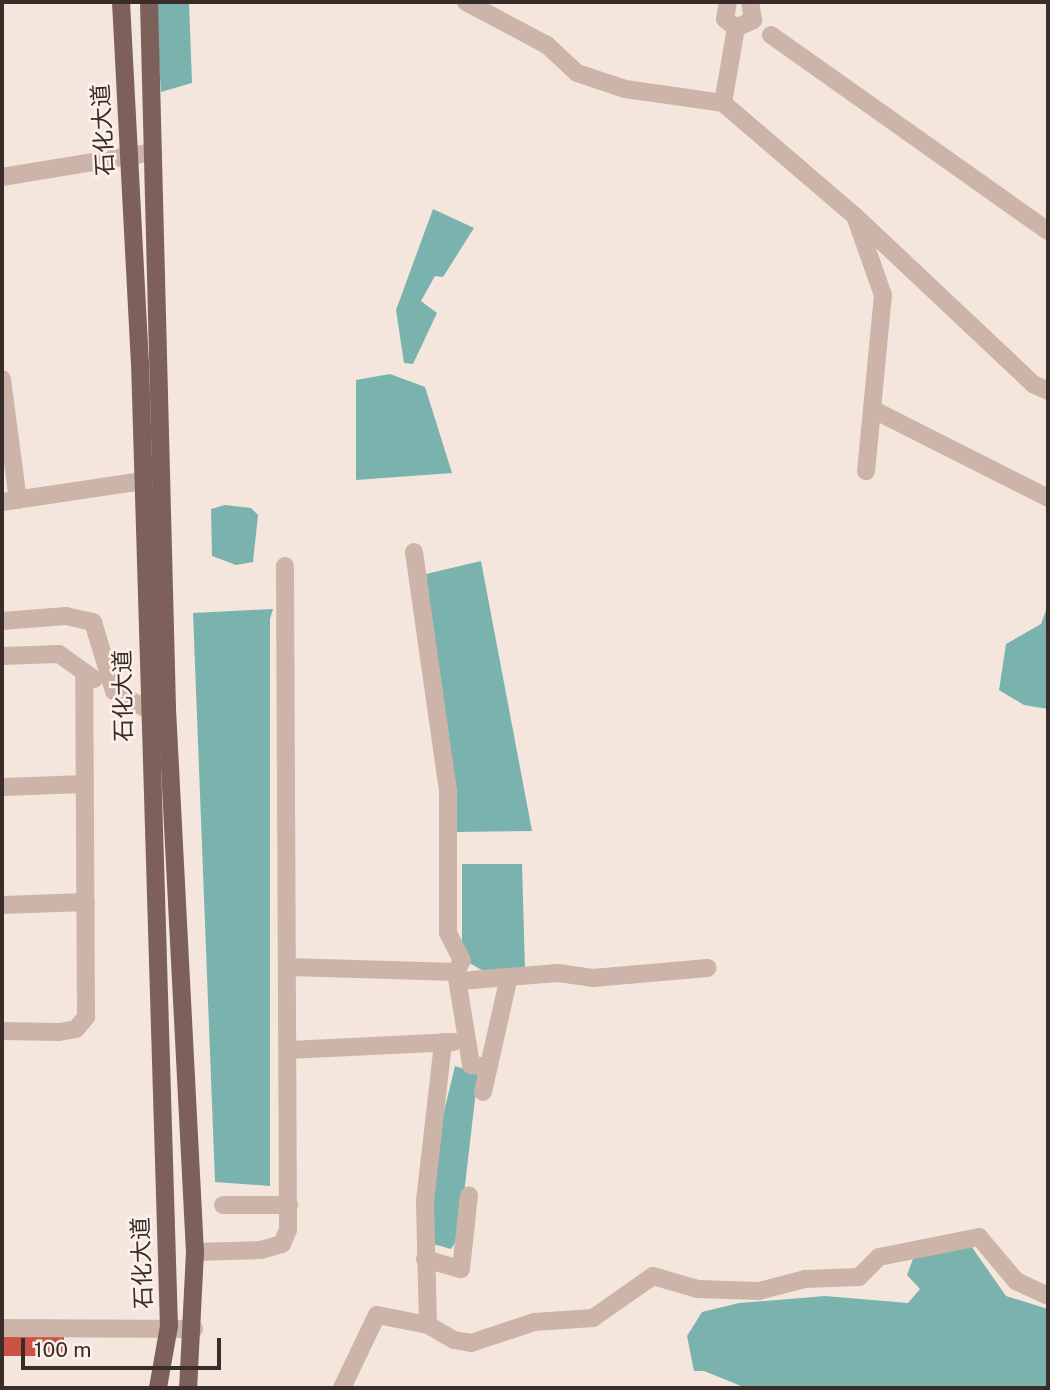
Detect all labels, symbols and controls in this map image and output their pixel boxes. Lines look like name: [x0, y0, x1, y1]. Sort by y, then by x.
street label: 石化大道: [87, 83, 119, 177]
street label: 石化大道: [108, 650, 138, 742]
street label: 石化大道: [127, 1217, 157, 1309]
scale bar: [24, 1324, 224, 1368]
text: 100 m: [34, 1337, 91, 1362]

